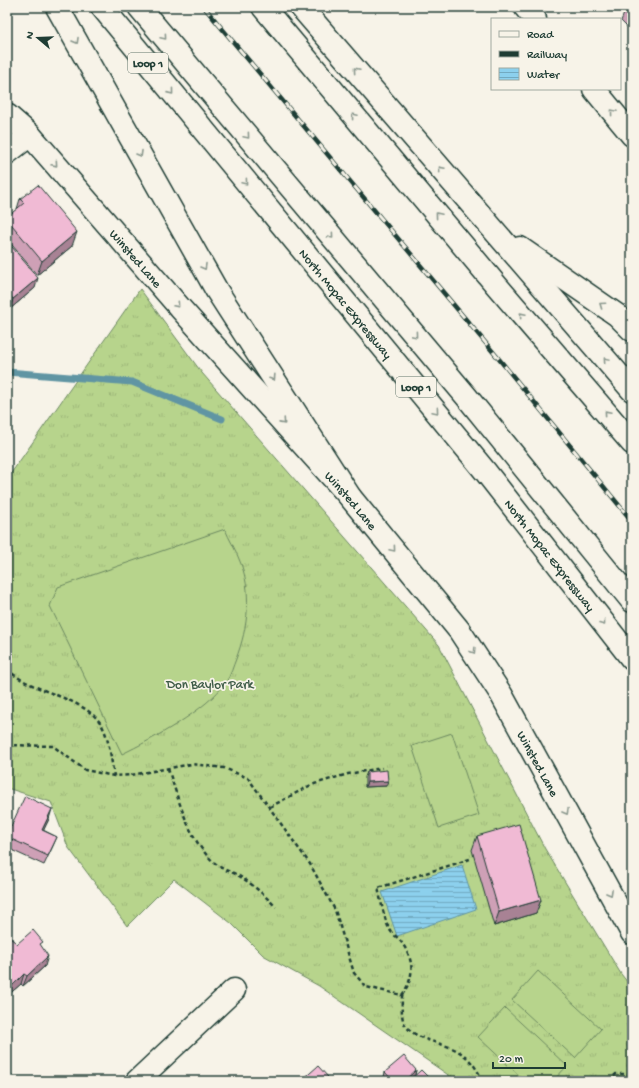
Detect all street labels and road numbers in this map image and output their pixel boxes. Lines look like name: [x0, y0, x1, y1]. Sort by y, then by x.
road number: Loop 1: [128, 53, 168, 73]
street label: Winsted Lane: [105, 227, 164, 292]
street label: North Mopac Expressway: [295, 247, 395, 363]
road number: Loop 1: [396, 377, 436, 397]
street label: Winsted Lane: [321, 469, 379, 534]
street label: North Mopac Expressway: [500, 497, 597, 616]
street label: Winsted Lane: [513, 729, 561, 800]

